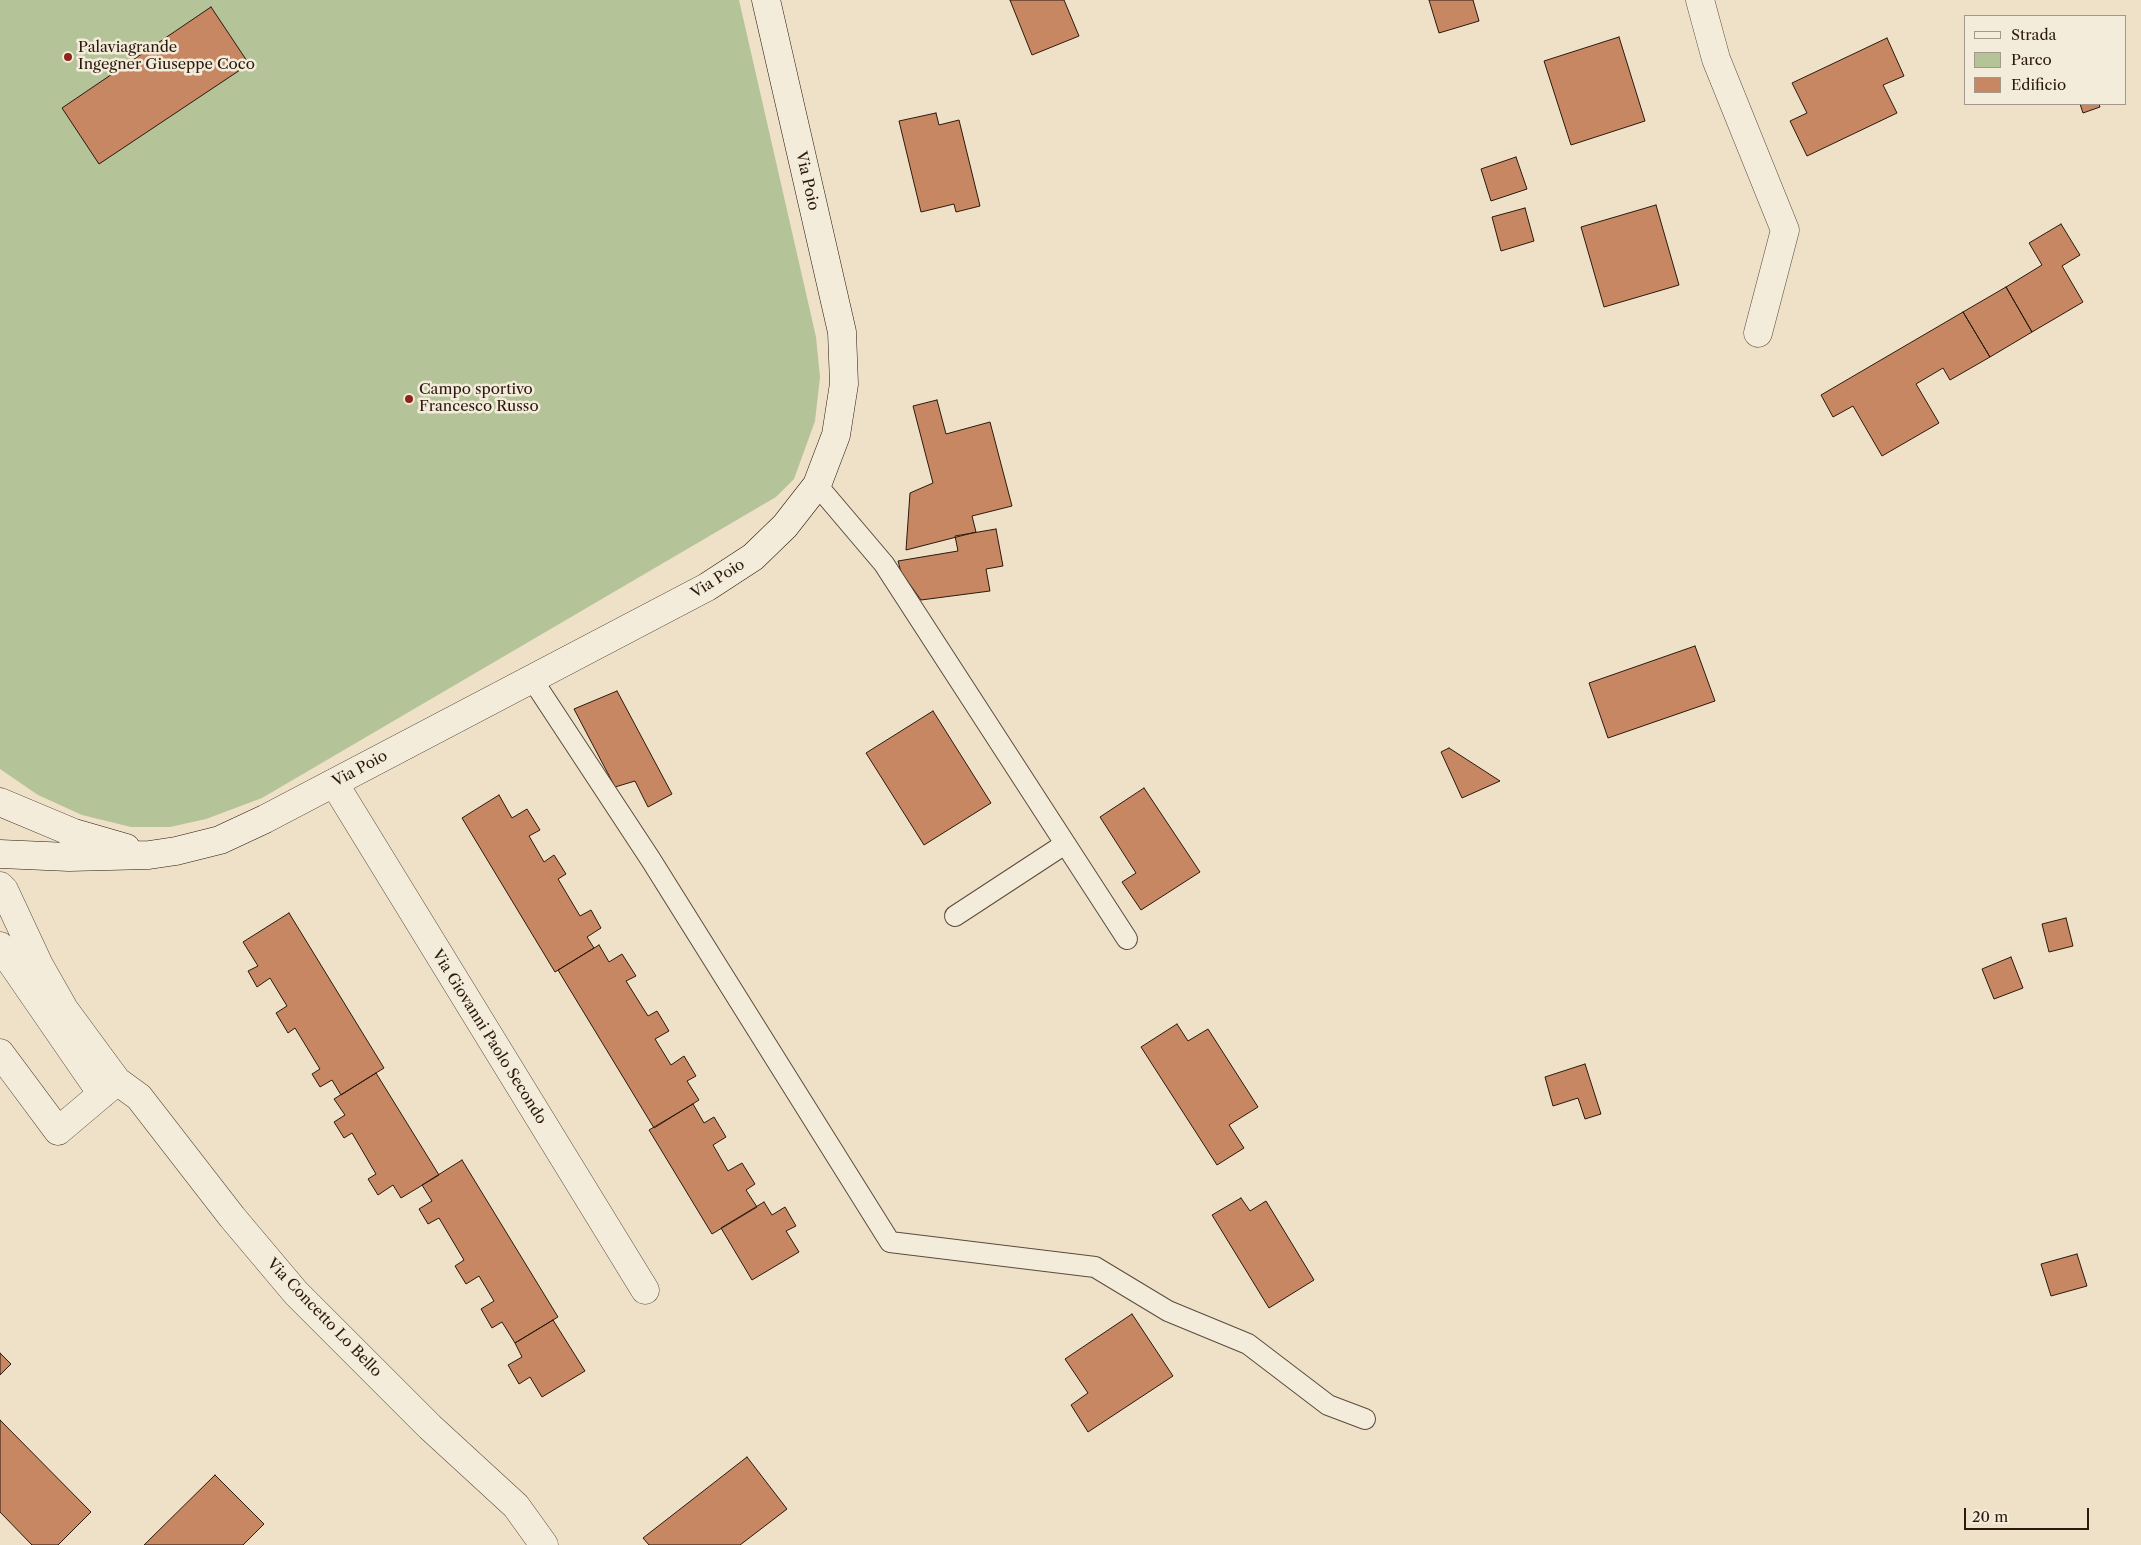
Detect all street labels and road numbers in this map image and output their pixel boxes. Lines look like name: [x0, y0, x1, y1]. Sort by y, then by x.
street label: Via Poio: [792, 150, 822, 212]
street label: Via Poio: [688, 556, 748, 602]
street label: Via Poio: [329, 747, 391, 791]
street label: Via Giovanni Paolo Secondo: [428, 946, 550, 1128]
street label: Via Concetto Lo Bello: [263, 1255, 385, 1381]

